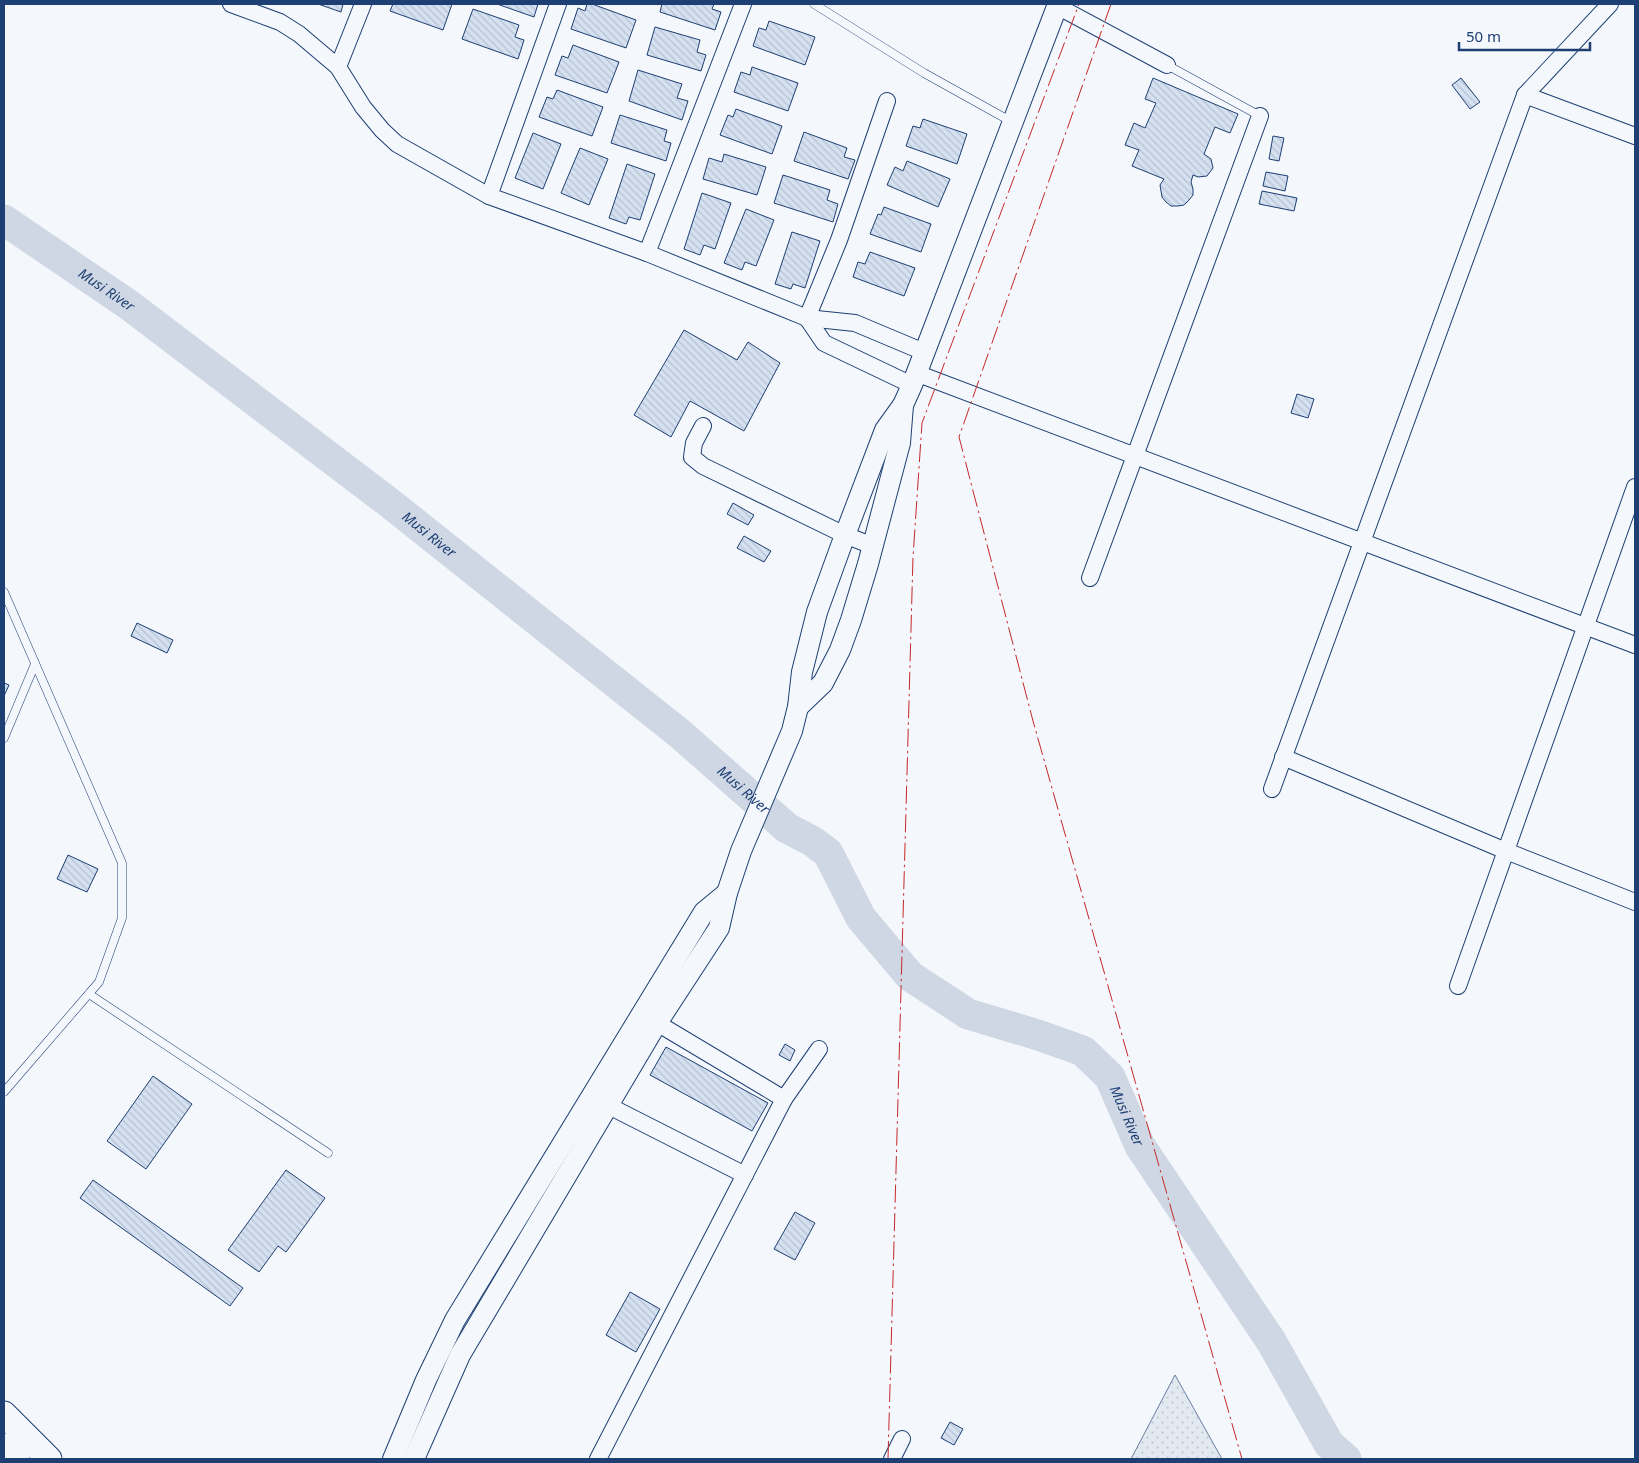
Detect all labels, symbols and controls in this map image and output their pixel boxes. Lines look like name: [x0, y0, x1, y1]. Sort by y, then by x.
scale bar: [1459, 20, 1590, 52]
text: 50 m: [1466, 26, 1501, 46]
water label: Musi River: [75, 263, 139, 315]
water label: Musi River: [398, 507, 461, 562]
water label: Musi River: [714, 761, 774, 818]
water label: Musi River: [1106, 1083, 1149, 1149]

